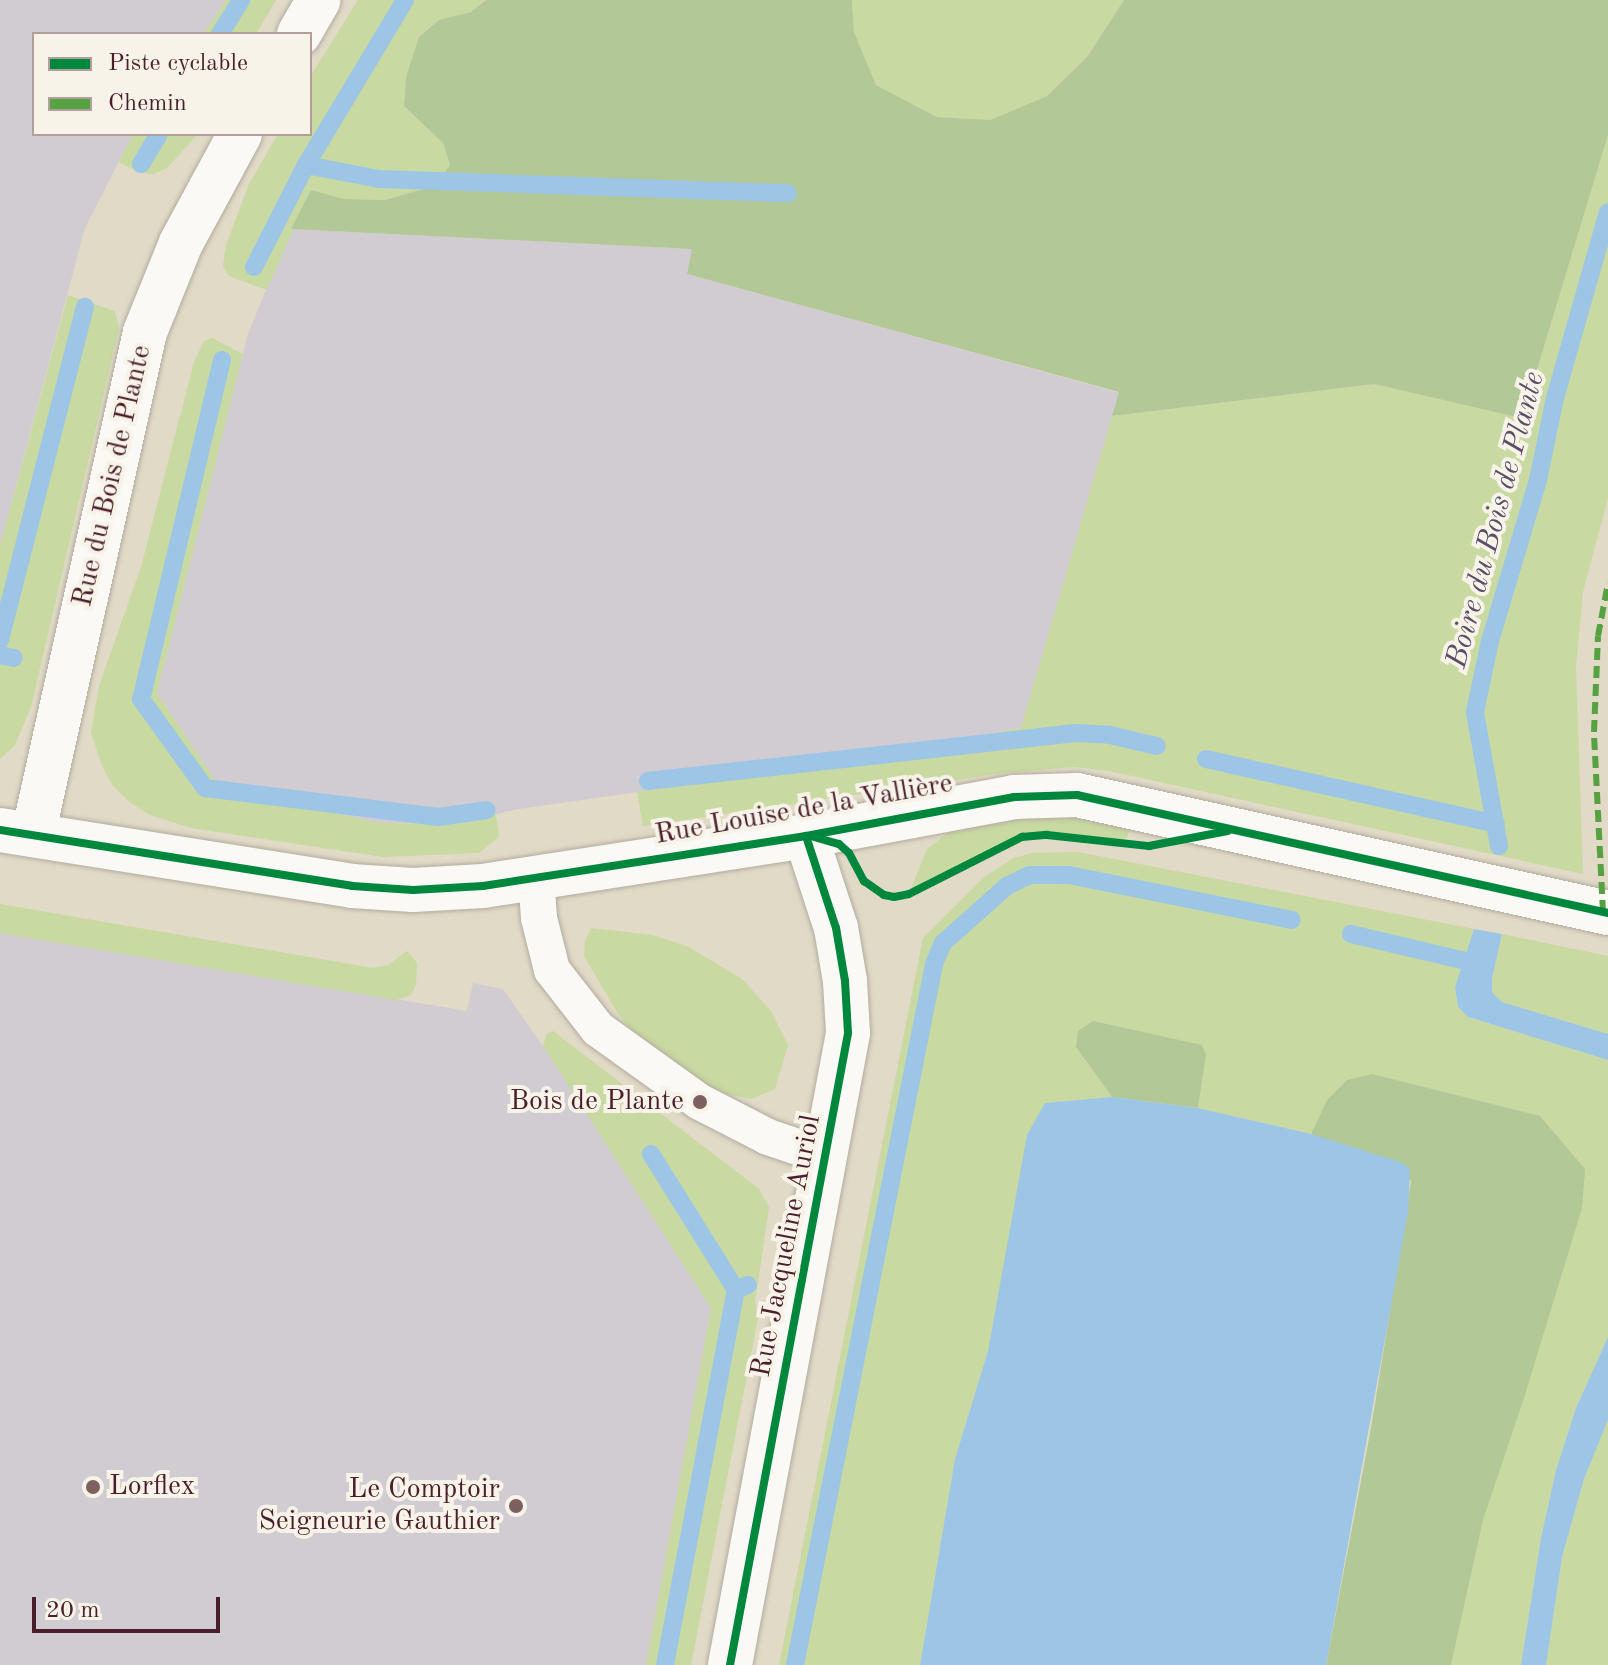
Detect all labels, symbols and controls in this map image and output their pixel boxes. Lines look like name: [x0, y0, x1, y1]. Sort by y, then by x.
legend: [32, 32, 312, 136]
text: Piste cyclable: [108, 52, 248, 76]
text: Chemin: [108, 92, 187, 116]
street label: Rue du Bois de Plante: [67, 342, 159, 610]
water label: Boire du Bois de Plante: [1439, 368, 1553, 672]
street label: Rue Louise de la Vallière: [653, 767, 955, 853]
place label: Bois de Plante: [510, 1085, 684, 1119]
marker: Bois de Plante: [691, 1093, 709, 1111]
street label: Rue Jacqueline Auriol: [745, 1112, 829, 1380]
place label: Lorflex: [109, 1470, 195, 1504]
place label: Le Comptoir Seigneurie Gauthier: [258, 1473, 500, 1539]
marker: Lorflex: [84, 1478, 102, 1496]
marker: Le Comptoir Seigneurie Gauthier: [507, 1497, 525, 1515]
scale bar: [36, 1581, 224, 1631]
text: 20 m: [46, 1599, 100, 1623]

